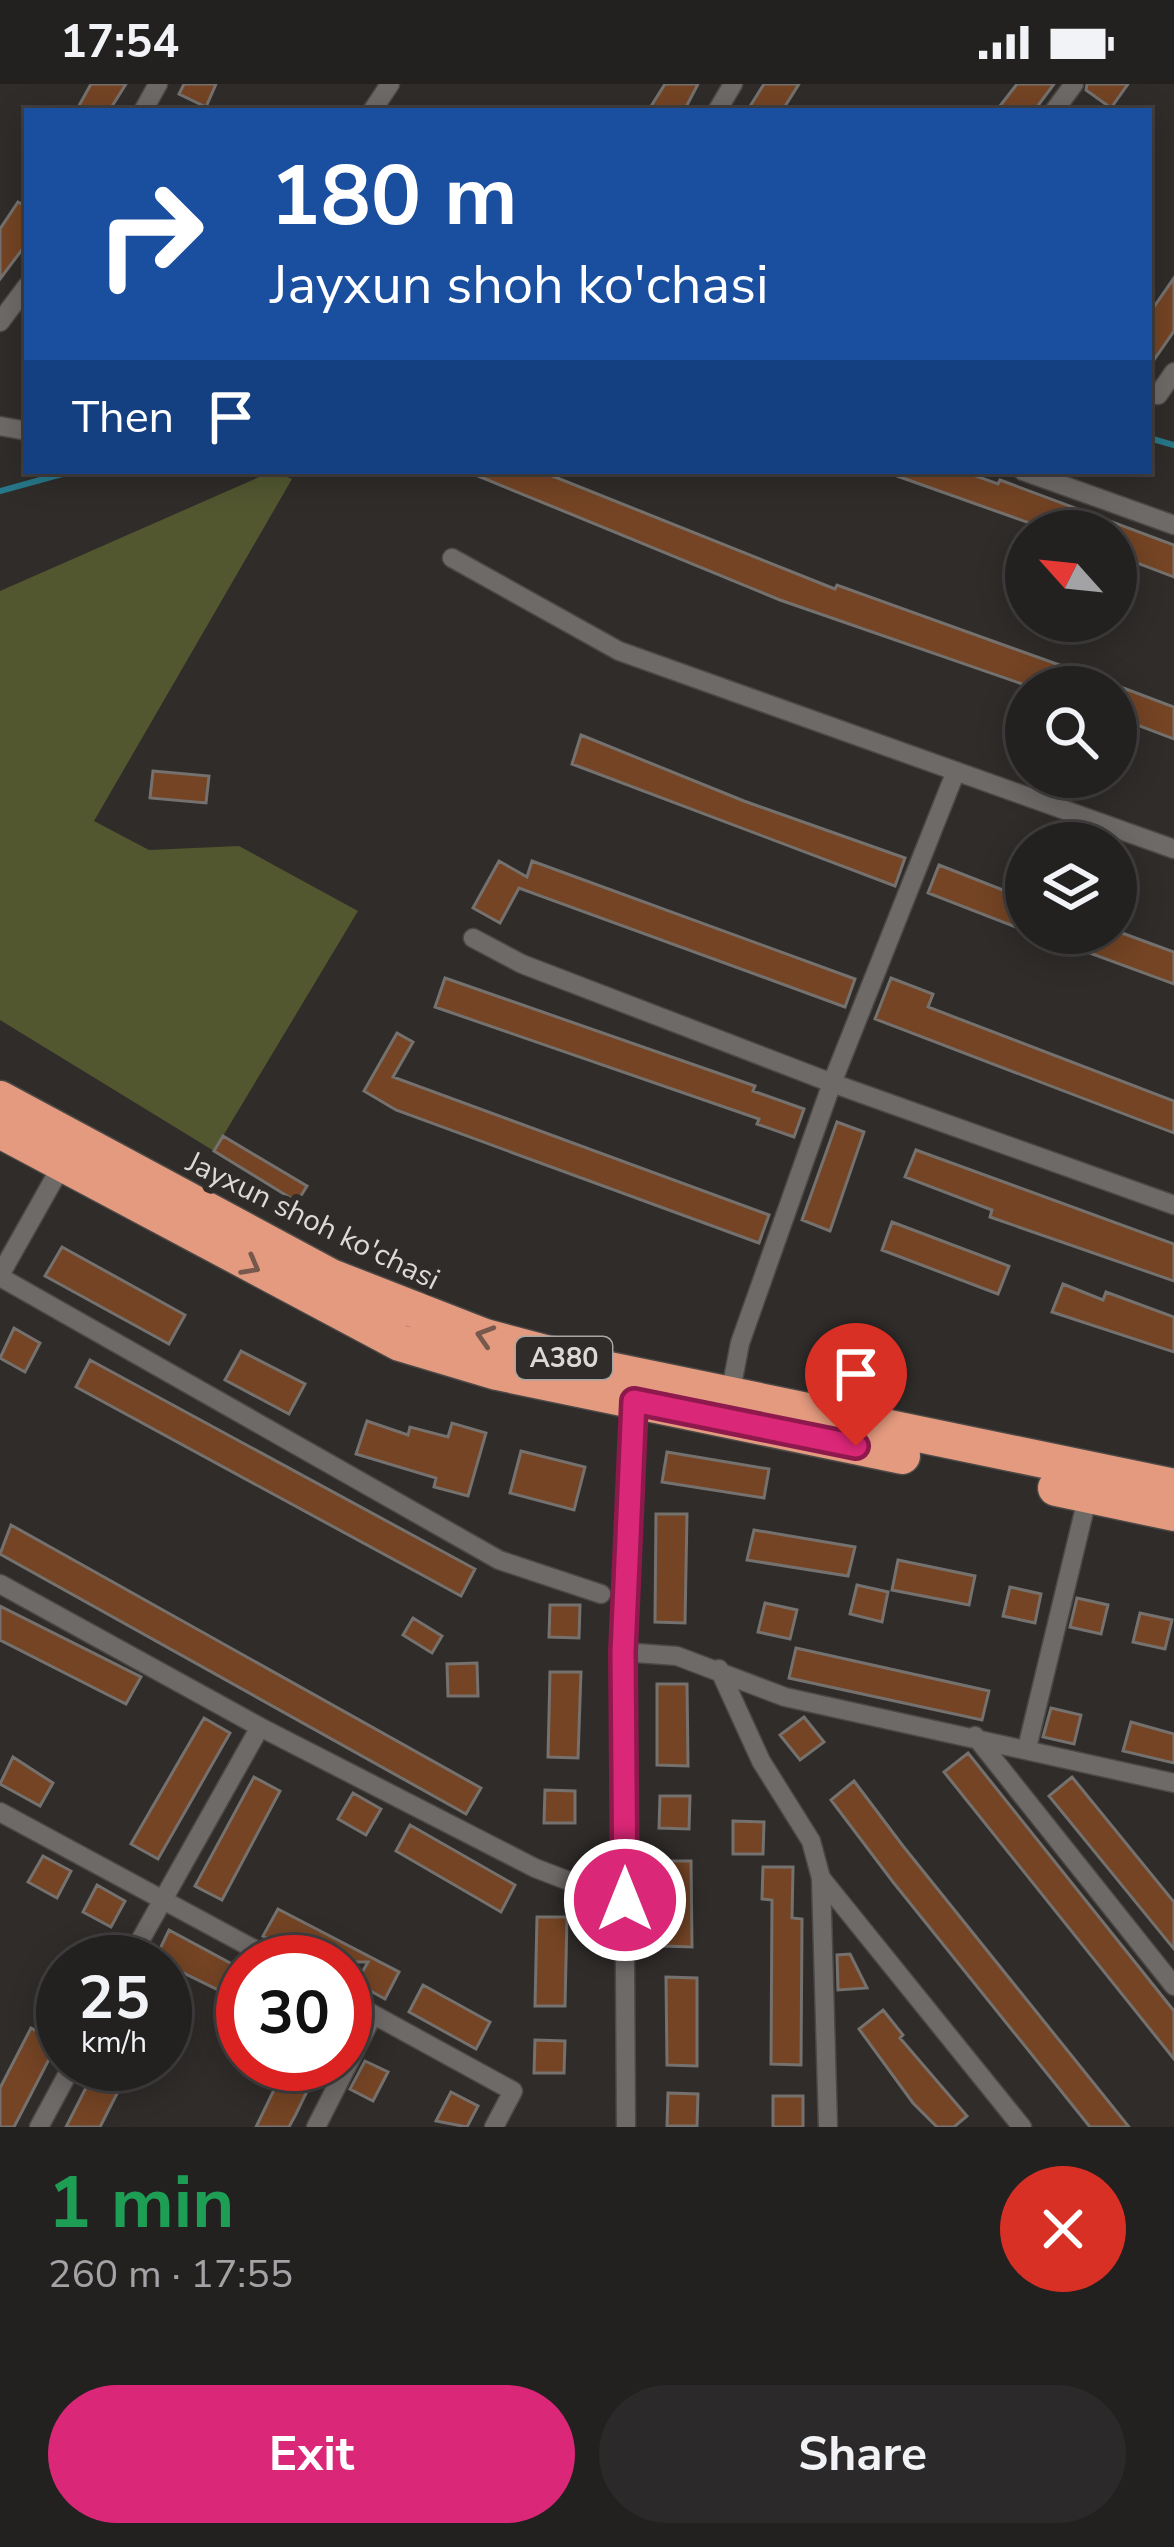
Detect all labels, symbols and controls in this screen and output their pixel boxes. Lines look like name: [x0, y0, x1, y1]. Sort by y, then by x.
text: 17:54: [60, 12, 179, 73]
text: 180 m: [270, 139, 518, 254]
icon: right: [72, 156, 228, 312]
text: Jayxun shoh ko'chasi: [270, 248, 769, 322]
icon: arrive: [198, 384, 264, 450]
text: Then: [72, 387, 174, 448]
north arrow: [1005, 510, 1137, 642]
map controls: [1005, 510, 1137, 954]
button: search: [1005, 666, 1137, 798]
button: layers: [1005, 822, 1137, 954]
street label: Jayxun shoh ko'chasi: [179, 1141, 446, 1300]
one-way arrow: [238, 1252, 259, 1275]
pin: [805, 1323, 907, 1446]
one-way arrow: [475, 1325, 496, 1350]
road number: A380: [516, 1337, 612, 1379]
icon: arrive: [823, 1341, 889, 1407]
position arrow: [562, 1837, 688, 1963]
speed limit sign: 30: [216, 1935, 372, 2091]
text: 25: [78, 1957, 150, 2039]
text: km/h: [81, 2022, 147, 2063]
text: 1 min: [48, 2154, 234, 2252]
button: close: [1000, 2166, 1126, 2292]
text: 260 m · 17:55: [48, 2248, 293, 2301]
button: Exit: [48, 2385, 575, 2523]
button: Share: [599, 2385, 1126, 2523]

